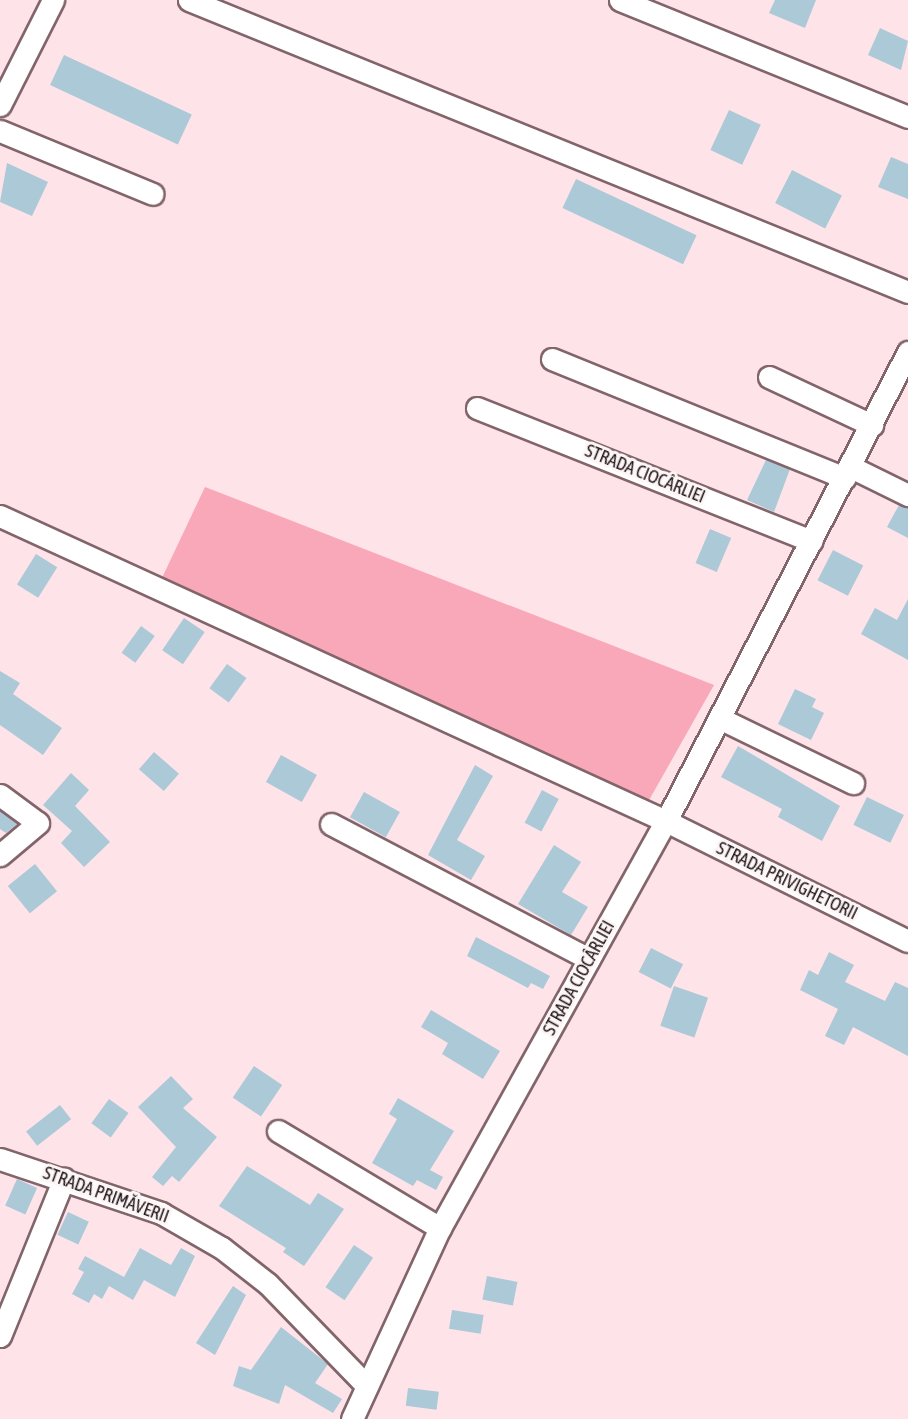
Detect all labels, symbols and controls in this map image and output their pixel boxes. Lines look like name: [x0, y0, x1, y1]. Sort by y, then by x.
street label: STRADA CIOCÂRLIEI: [582, 440, 708, 508]
street label: STRADA PRIVIGHETORII: [713, 837, 861, 925]
street label: STRADA CIOCÂRLIEI: [539, 917, 619, 1039]
street label: STRADA PRIMĂVERII: [40, 1162, 172, 1228]

